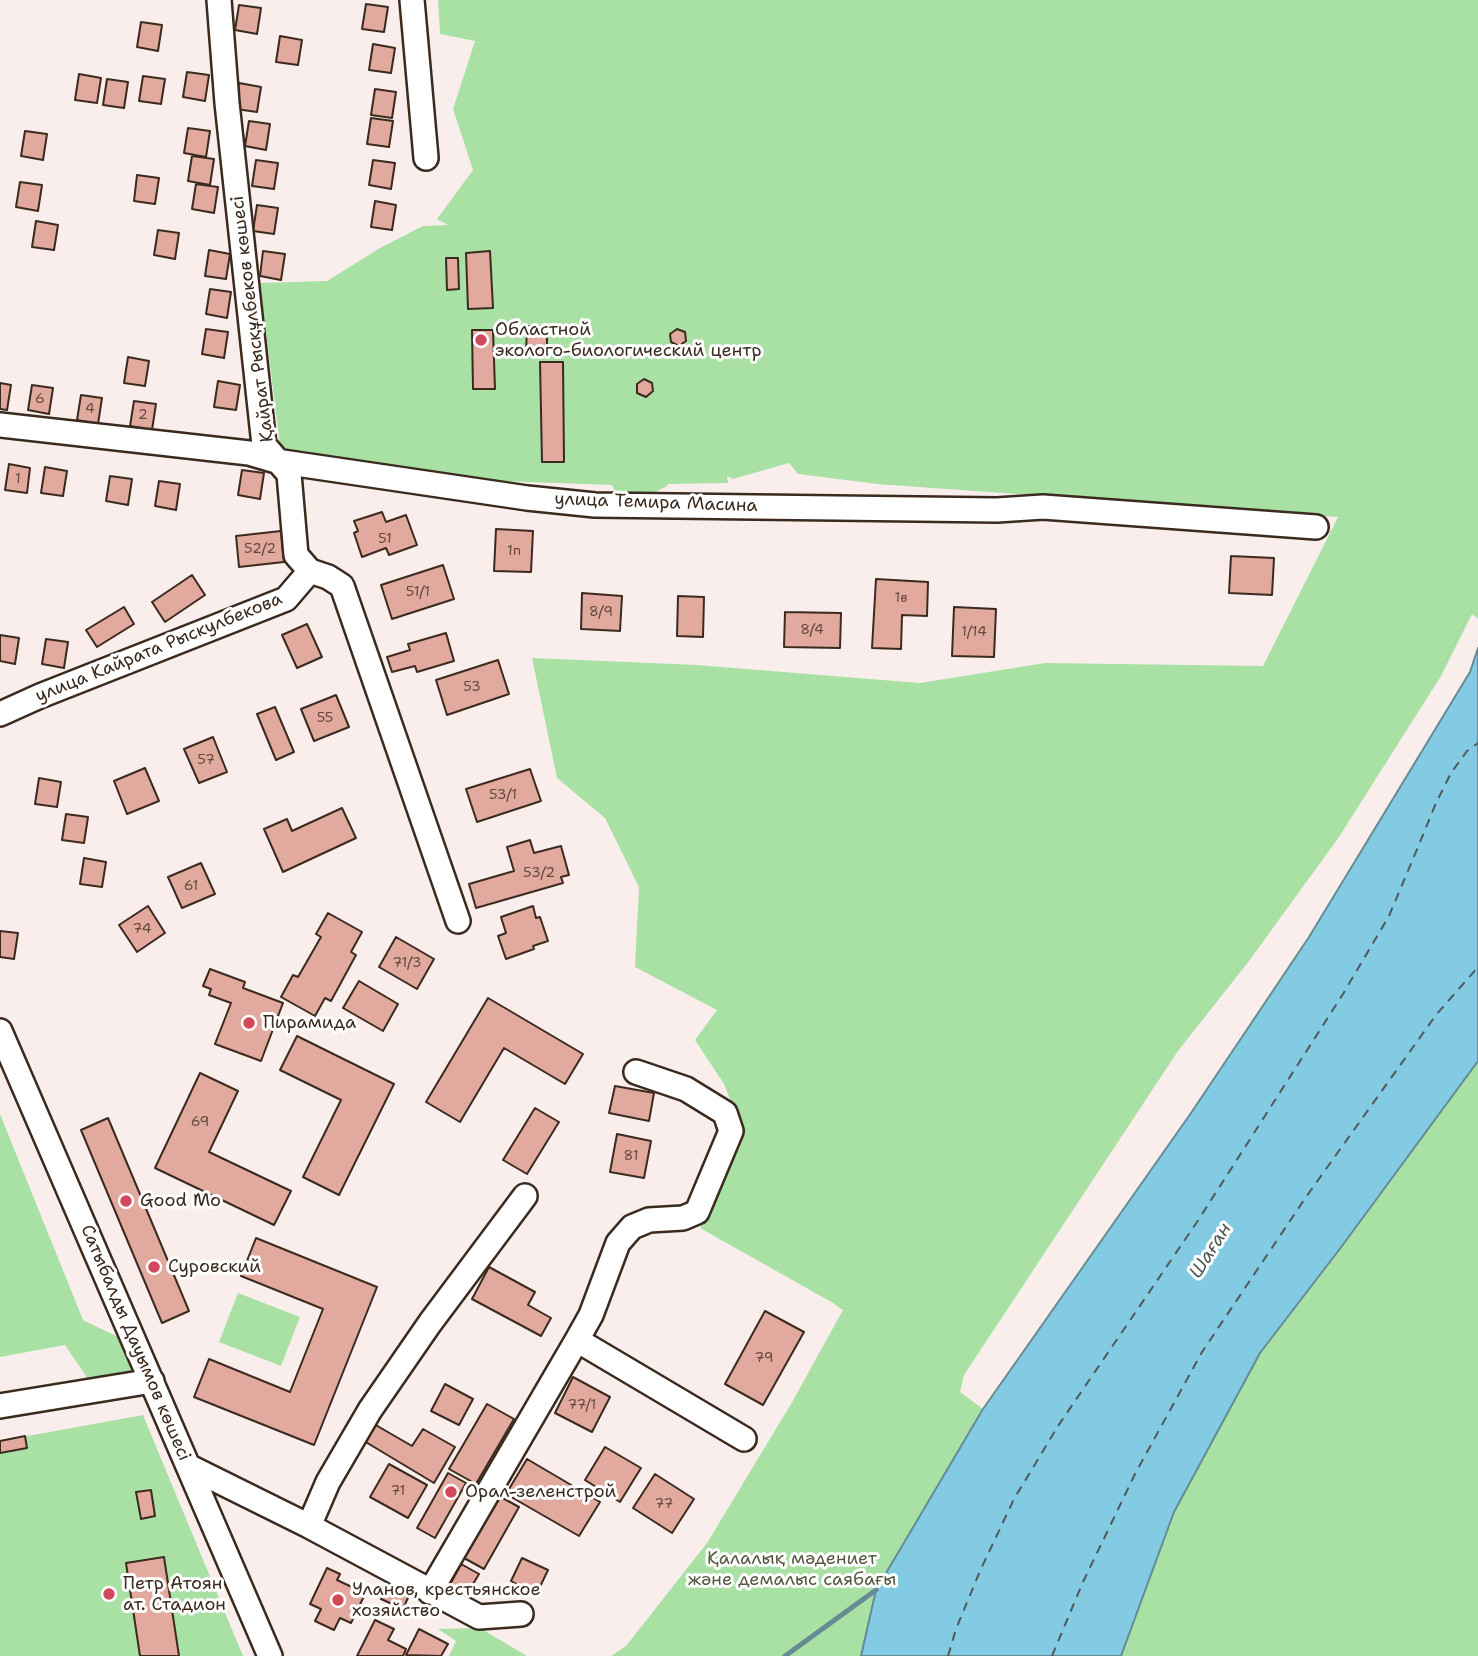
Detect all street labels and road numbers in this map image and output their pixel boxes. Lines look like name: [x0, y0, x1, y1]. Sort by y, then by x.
street label: Қайрат Рысқұлбеков көшесі: [227, 195, 279, 443]
street label: улица Темира Масина: [554, 489, 758, 517]
street label: улица Кайрата Рыскулбекова: [32, 589, 286, 707]
street label: Сатыбалды Дауымов көшесі: [75, 1222, 195, 1464]

